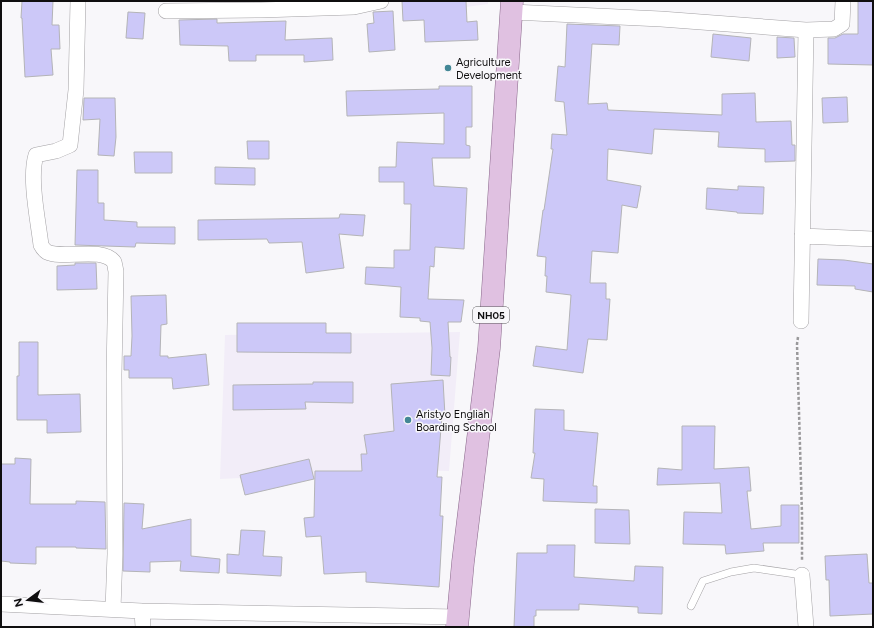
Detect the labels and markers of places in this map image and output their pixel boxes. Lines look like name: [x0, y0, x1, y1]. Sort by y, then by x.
place label: Agriculture Development: [456, 56, 522, 82]
marker: Agriculture Development: [443, 63, 453, 73]
place label: Aristyo Engliah Boarding School: [416, 408, 497, 434]
marker: Aristyo Engliah Boarding School: [403, 415, 413, 425]

